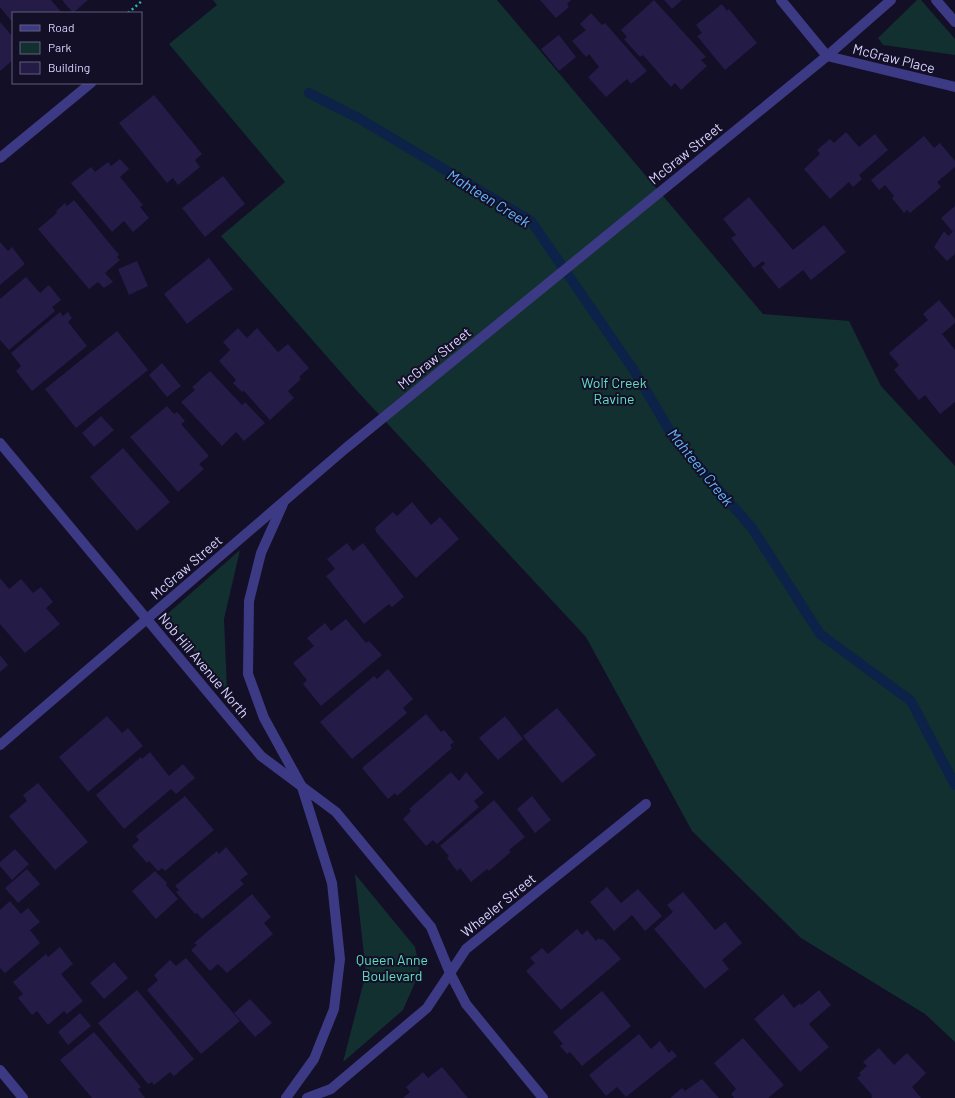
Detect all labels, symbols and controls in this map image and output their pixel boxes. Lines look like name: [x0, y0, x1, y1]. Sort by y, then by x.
legend: [12, 12, 142, 84]
text: Road: [48, 20, 75, 34]
text: Park: [48, 40, 72, 54]
street label: McGraw Place: [851, 40, 937, 76]
text: Building: [48, 60, 90, 74]
street label: McGraw Street: [645, 118, 725, 188]
water label: Mahteen Creek: [444, 165, 534, 231]
street label: McGraw Street: [394, 323, 474, 393]
park label: Wolf Creek Ravine: [581, 374, 647, 407]
water label: Mahteen Creek: [664, 425, 738, 510]
street label: McGraw Street: [147, 531, 225, 603]
street label: Nob Hill Avenue North: [155, 609, 253, 721]
street label: Wheeler Street: [457, 870, 539, 940]
park label: Queen Anne Boulevard: [356, 951, 428, 984]

